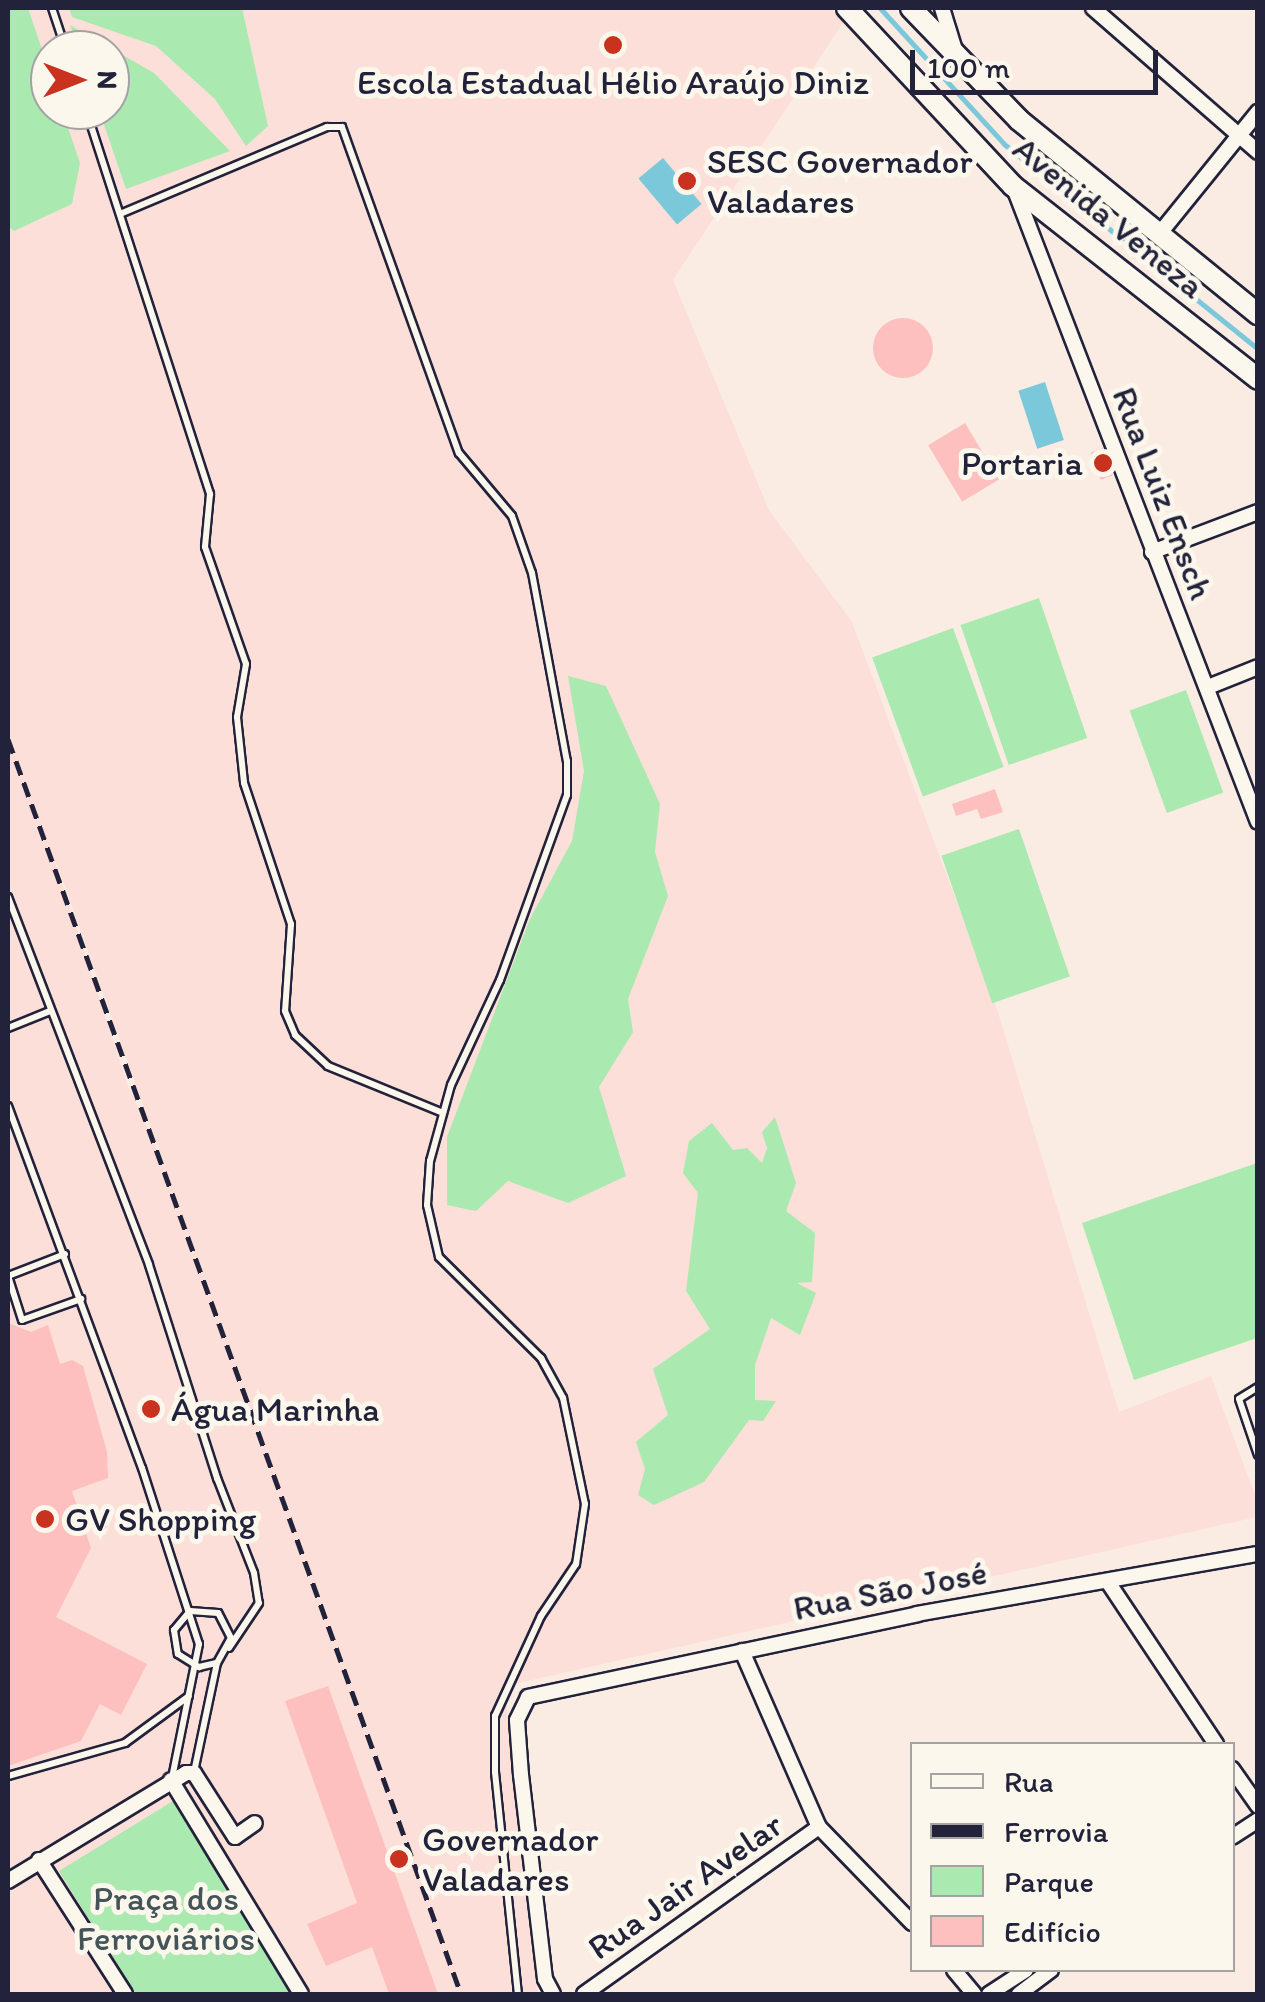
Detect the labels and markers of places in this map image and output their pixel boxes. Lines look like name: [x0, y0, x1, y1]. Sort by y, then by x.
marker: Escola Estadual Hélio Araújo Diniz: [602, 34, 624, 56]
place label: Escola Estadual Hélio Araújo Diniz: [356, 61, 870, 103]
place label: SESC Governador Valadares: [707, 140, 973, 222]
marker: SESC Governador Valadares: [676, 170, 698, 192]
place label: Portaria: [961, 442, 1083, 484]
marker: Portaria: [1092, 452, 1114, 474]
place label: Água Marinha: [171, 1388, 380, 1430]
marker: Água Marinha: [140, 1398, 162, 1420]
place label: GV Shopping: [65, 1498, 256, 1540]
marker: GV Shopping: [34, 1508, 56, 1530]
place label: Governador Valadares: [422, 1818, 599, 1900]
marker: Governador Valadares: [386, 1846, 412, 1872]

